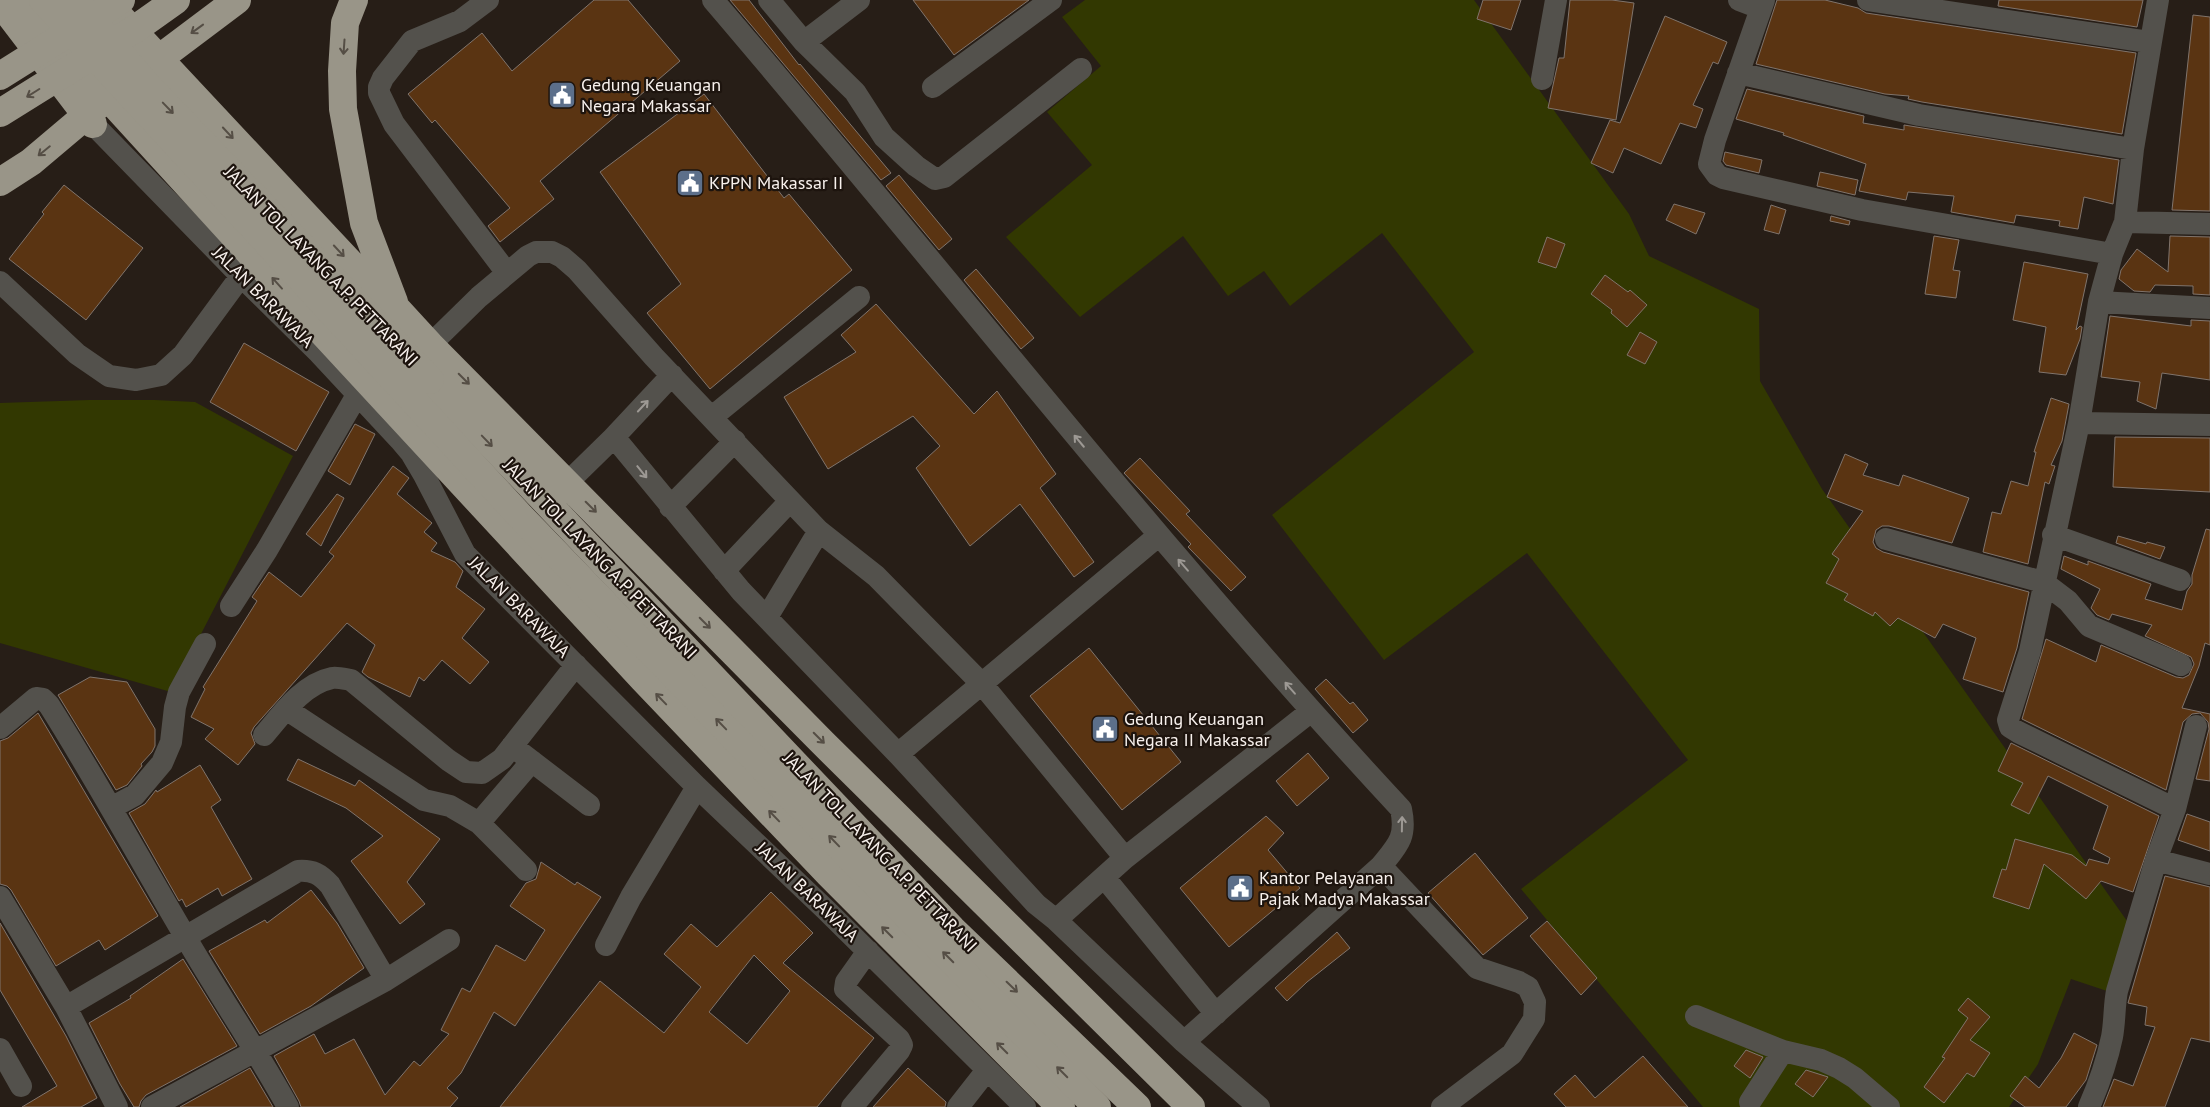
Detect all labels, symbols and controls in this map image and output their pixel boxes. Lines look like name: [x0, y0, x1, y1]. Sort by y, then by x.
one-way arrow: [191, 23, 204, 34]
one-way arrow: [339, 39, 348, 55]
place label: Gedung Keuangan Negara Makassar: [581, 73, 721, 117]
public building icon: Gedung Keuangan Negara Makassar: [547, 80, 577, 110]
one-way arrow: [26, 88, 40, 99]
one-way arrow: [162, 101, 174, 114]
one-way arrow: [222, 126, 234, 139]
one-way arrow: [38, 145, 51, 156]
street label: JALAN TOL LAYANG A.P. PETTARANI: [219, 160, 423, 371]
public building icon: KPPN Makassar II: [675, 168, 705, 198]
place label: KPPN Makassar II: [709, 171, 843, 194]
street label: JALAN BARAWAJA: [207, 240, 319, 353]
one-way arrow: [333, 245, 345, 258]
one-way arrow: [271, 277, 283, 290]
one-way arrow: [458, 373, 470, 386]
one-way arrow: [637, 400, 649, 413]
one-way arrow: [1073, 434, 1084, 447]
one-way arrow: [481, 435, 494, 447]
street label: JALAN TOL LAYANG A.P. PETTARANI: [498, 453, 702, 664]
one-way arrow: [637, 465, 648, 478]
one-way arrow: [584, 501, 597, 513]
street label: JALAN BARAWAJA: [463, 550, 575, 663]
one-way arrow: [1178, 559, 1189, 572]
one-way arrow: [699, 617, 711, 629]
one-way arrow: [1284, 681, 1295, 694]
one-way arrow: [655, 692, 667, 705]
place label: Gedung Keuangan Negara II Makassar: [1124, 707, 1270, 751]
public building icon: Gedung Keuangan Negara II Makassar: [1090, 714, 1120, 744]
one-way arrow: [715, 718, 727, 731]
one-way arrow: [813, 732, 825, 745]
street label: JALAN TOL LAYANG A.P. PETTARANI: [778, 746, 982, 957]
one-way arrow: [768, 810, 780, 822]
one-way arrow: [1397, 817, 1407, 833]
one-way arrow: [828, 835, 840, 847]
street label: JALAN BARAWAJA: [750, 836, 864, 947]
place label: Kantor Pelayanan Pajak Madya Makassar: [1259, 866, 1430, 910]
public building icon: Kantor Pelayanan Pajak Madya Makassar: [1225, 873, 1255, 903]
one-way arrow: [881, 926, 893, 938]
one-way arrow: [942, 951, 954, 963]
one-way arrow: [1006, 981, 1019, 993]
one-way arrow: [996, 1042, 1008, 1054]
one-way arrow: [1056, 1066, 1068, 1079]

